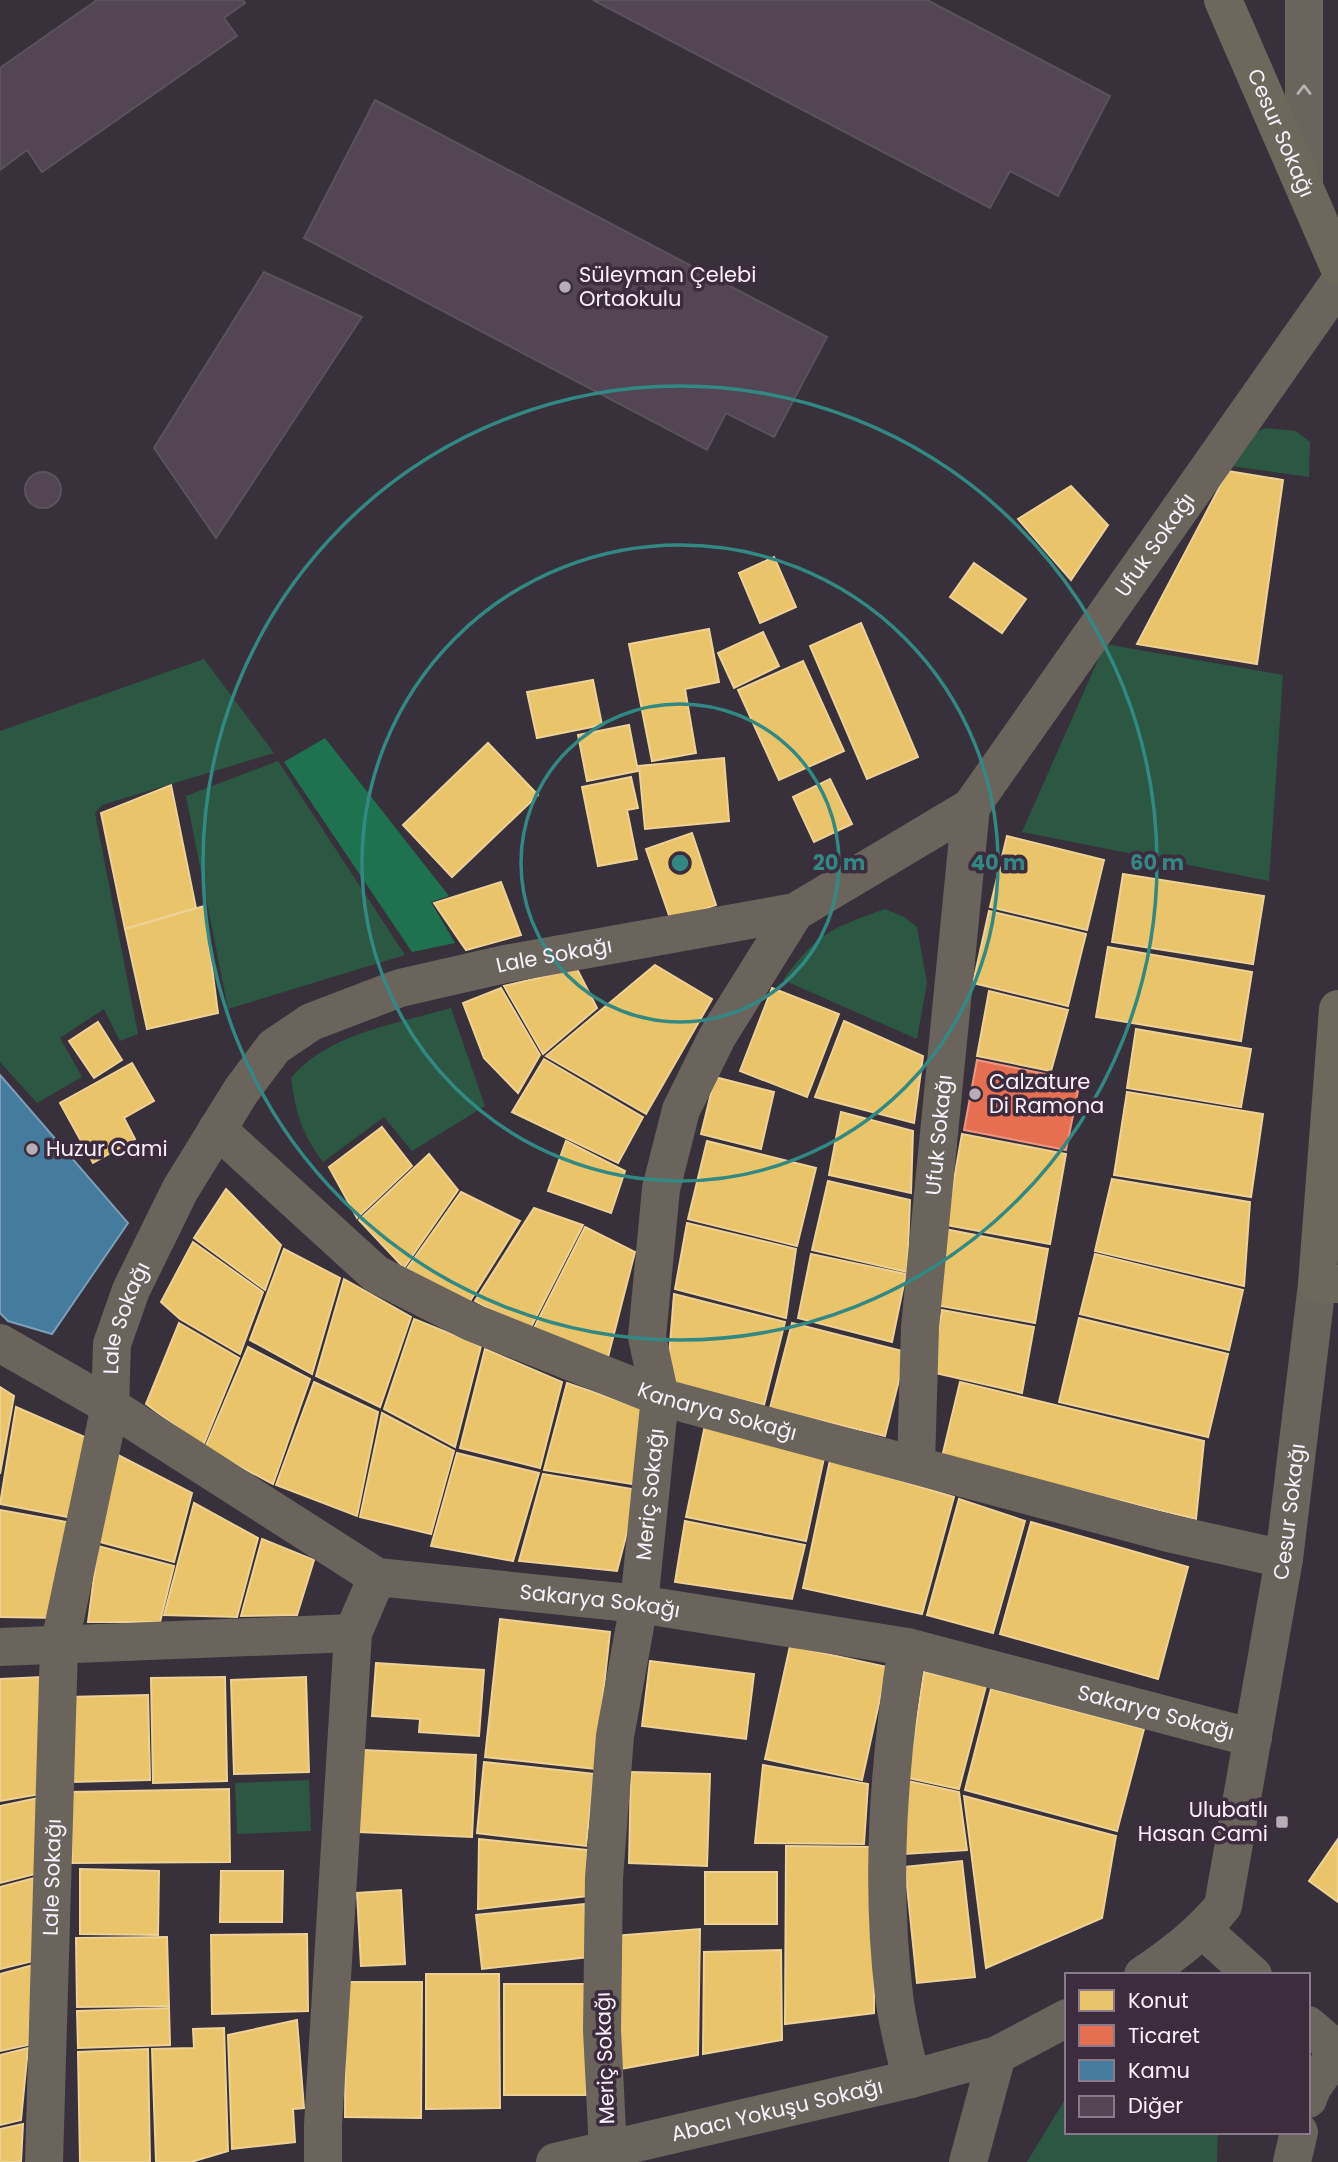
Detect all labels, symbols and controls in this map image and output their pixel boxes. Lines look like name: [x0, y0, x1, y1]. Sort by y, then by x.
street label: Cesur Sokağı: [1241, 64, 1322, 202]
one-way arrow: [1296, 84, 1312, 94]
place label: Süleyman Çelebi Ortaokulu: [579, 260, 756, 313]
marker: Süleyman Çelebi Ortaokulu: [557, 279, 573, 295]
street label: Ufuk Sokağı: [1108, 487, 1201, 602]
text: 20 m: [813, 848, 865, 877]
text: 40 m: [971, 848, 1025, 877]
text: 60 m: [1130, 848, 1184, 877]
centre of rings: [668, 851, 692, 875]
street label: Lale Sokağı: [493, 930, 614, 980]
place label: Calzature Di Ramona: [989, 1067, 1104, 1120]
street label: Ufuk Sokağı: [918, 1073, 959, 1197]
marker: Calzature Di Ramona: [967, 1086, 983, 1102]
place label: Huzur Cami: [46, 1134, 168, 1163]
marker: Huzur Cami: [24, 1141, 40, 1157]
street label: Lale Sokağı: [96, 1257, 157, 1375]
street label: Kanarya Sokağı: [633, 1375, 800, 1447]
street label: Meriç Sokağı: [629, 1427, 671, 1562]
street label: Cesur Sokağı: [1266, 1442, 1312, 1582]
street label: Sakarya Sokağı: [518, 1577, 682, 1624]
street label: Sakarya Sokağı: [1074, 1677, 1238, 1747]
place label: Ulubatlı Hasan Cami: [1138, 1795, 1268, 1848]
marker: Ulubatlı Hasan Cami: [1274, 1814, 1290, 1830]
street label: Lale Sokağı: [36, 1818, 68, 1936]
legend: [1065, 1973, 1310, 2134]
text: Konut: [1128, 1986, 1189, 2015]
street label: Meriç Sokağı: [588, 1991, 621, 2125]
text: Ticaret: [1128, 2021, 1200, 2050]
text: Kamu: [1128, 2056, 1190, 2085]
street label: Abacı Yokuşu Sokağı: [668, 2071, 886, 2148]
text: Diğer: [1128, 2091, 1183, 2120]

